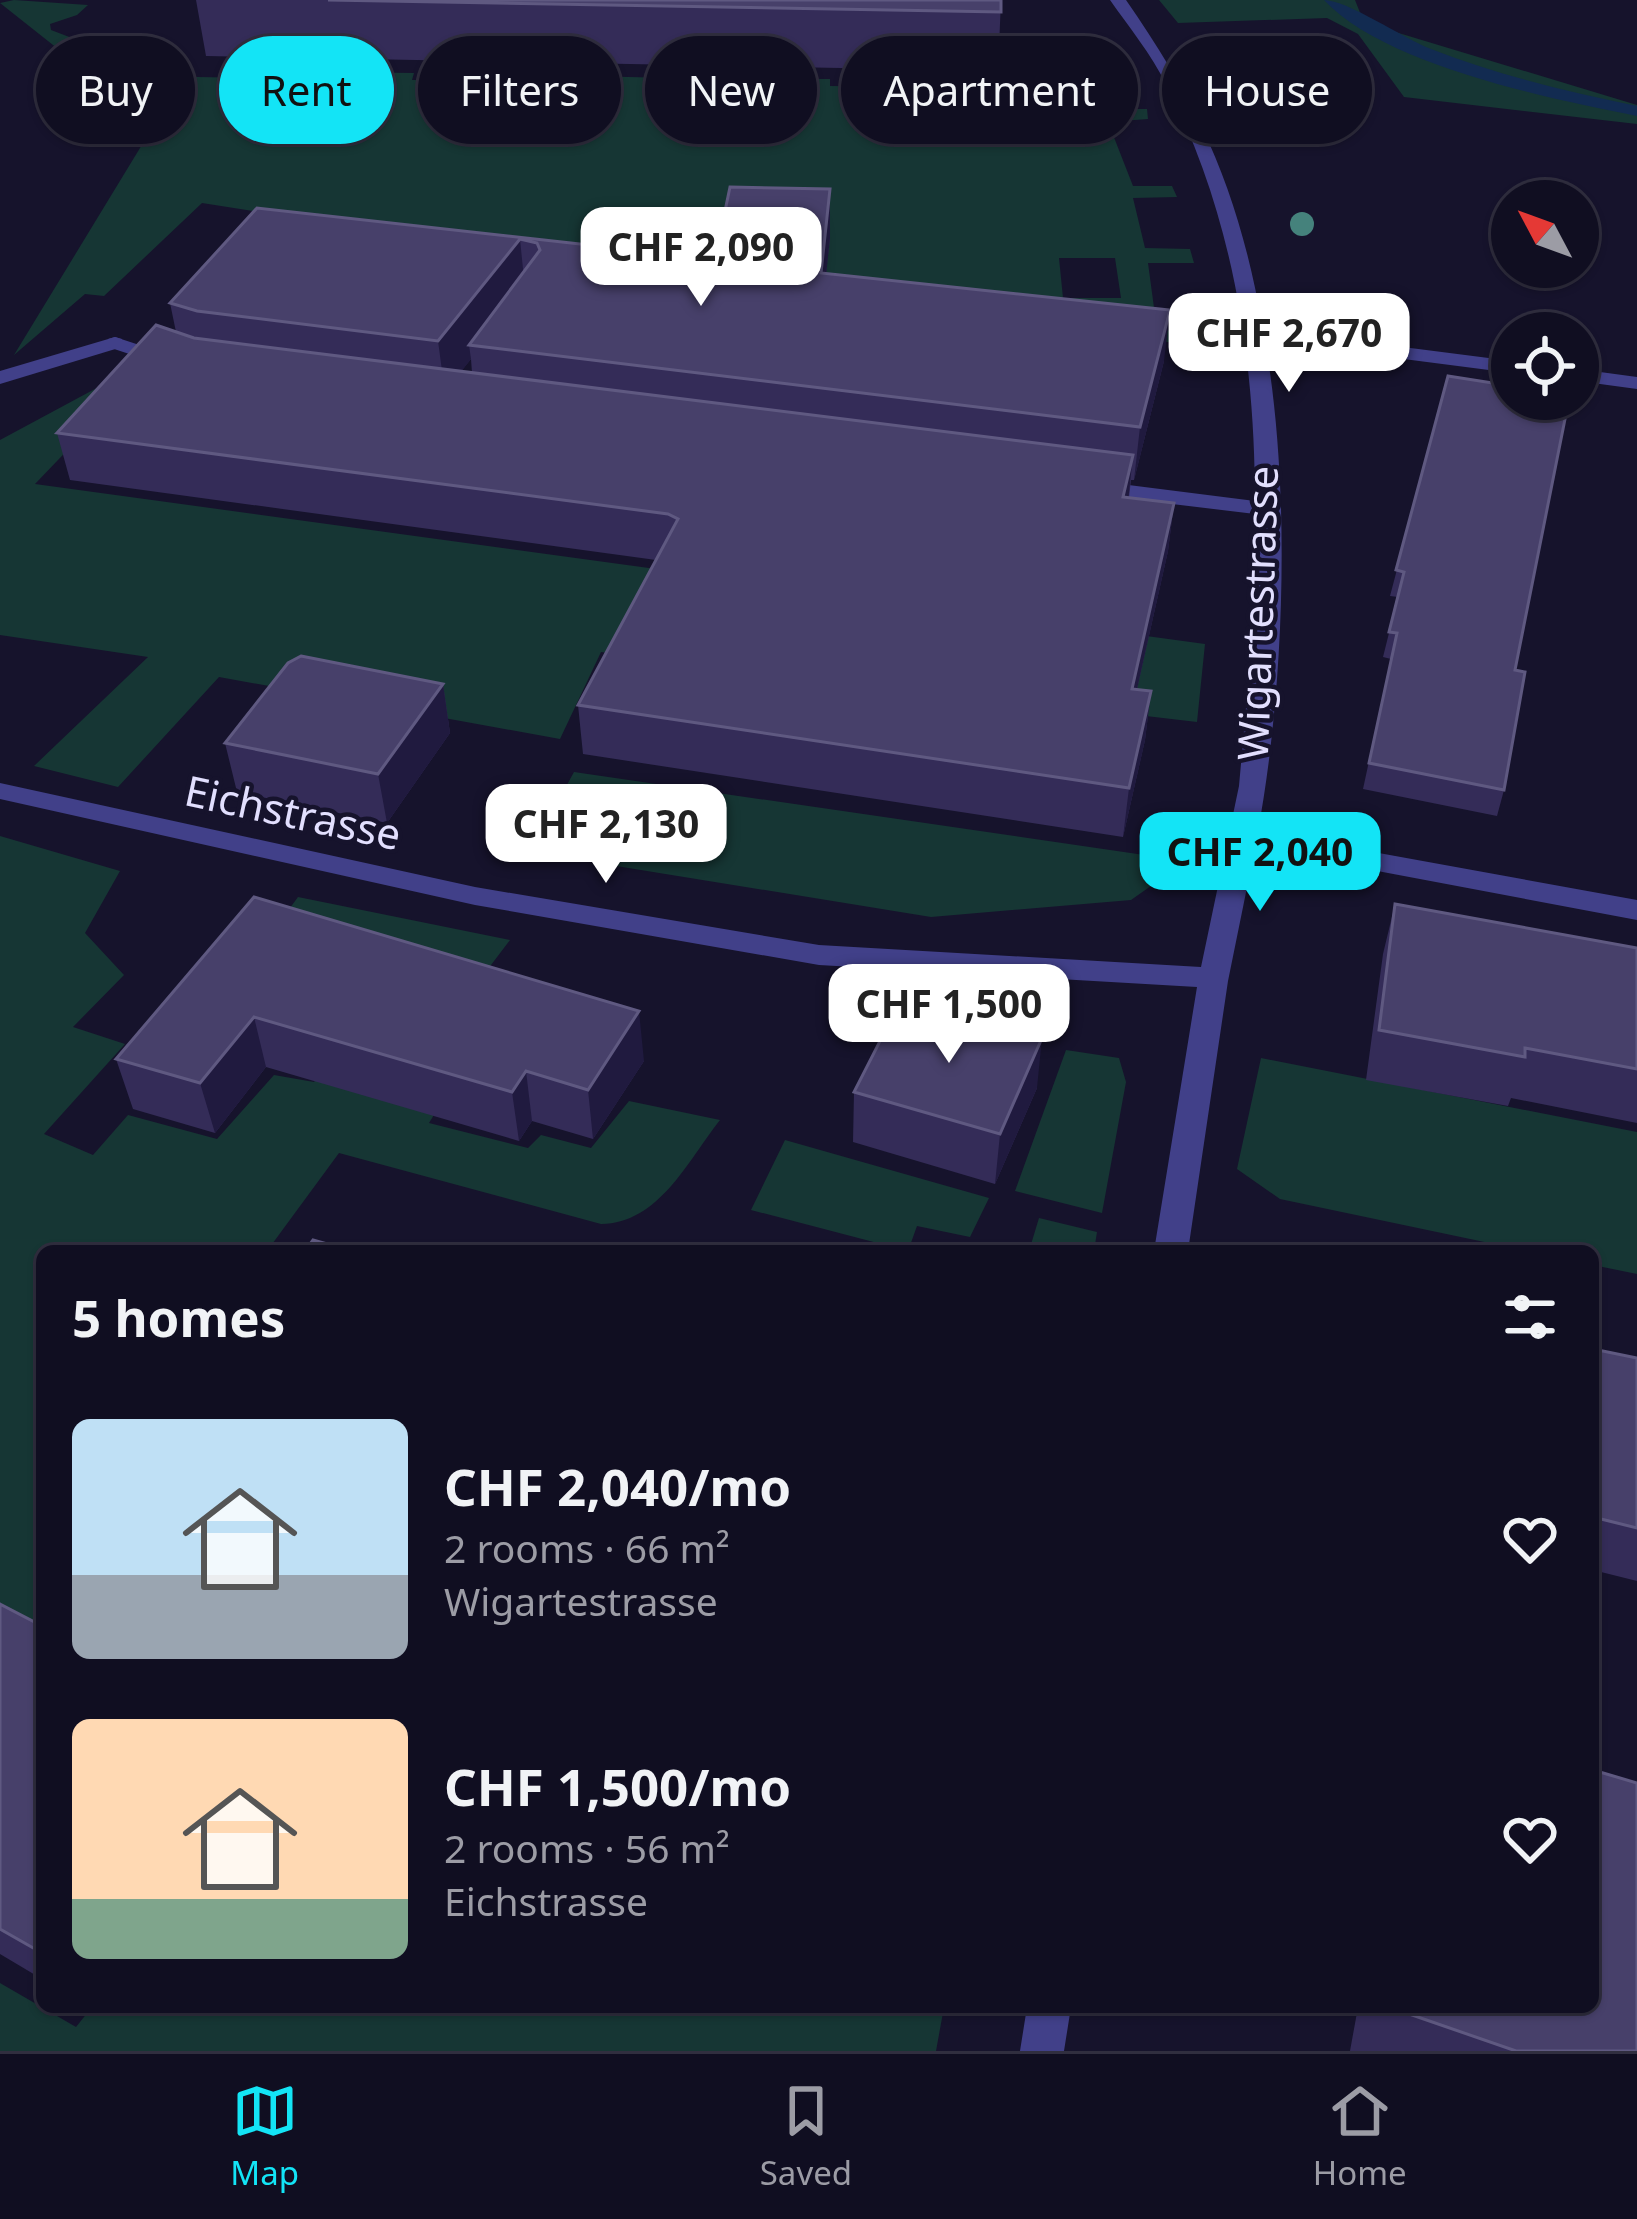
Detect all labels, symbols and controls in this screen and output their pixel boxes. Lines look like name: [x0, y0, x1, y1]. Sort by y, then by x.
chip: Buy: [36, 36, 195, 144]
chip: Rent: [219, 36, 394, 144]
chip: Filters: [418, 36, 621, 144]
chip: New: [645, 36, 817, 144]
chip: Apartment: [841, 36, 1138, 144]
chip: House: [1162, 36, 1372, 144]
north arrow: [1491, 180, 1599, 288]
map controls: [1491, 180, 1599, 420]
pin: CHF 2,090: [564, 207, 838, 309]
text: CHF 2,090: [608, 219, 794, 272]
pin: CHF 2,670: [1152, 293, 1426, 395]
text: CHF 2,670: [1196, 305, 1382, 358]
button: locate: [1491, 312, 1599, 420]
street label: Wigartestrasse: [1223, 465, 1290, 761]
street label: Eichstrasse: [180, 761, 407, 862]
pin: CHF 2,130: [469, 784, 743, 886]
text: CHF 2,130: [513, 796, 699, 849]
pin: CHF 2,040: [1123, 812, 1397, 914]
text: CHF 2,040: [1167, 824, 1353, 877]
pin: CHF 1,500: [812, 964, 1086, 1066]
text: CHF 1,500: [856, 976, 1042, 1029]
text: 5 homes: [72, 1282, 285, 1352]
icon: filters: [1497, 1284, 1563, 1350]
text: CHF 2,040/mo: [444, 1451, 791, 1521]
icon: home: [168, 1467, 312, 1611]
icon: heart: [1497, 1506, 1563, 1572]
text: 2 rooms · 66 m²: [444, 1521, 730, 1574]
text: Wigartestrasse: [444, 1574, 718, 1627]
text: CHF 1,500/mo: [444, 1751, 791, 1821]
icon: home: [168, 1767, 312, 1911]
icon: heart: [1497, 1806, 1563, 1872]
text: 2 rooms · 56 m²: [444, 1821, 730, 1874]
text: Eichstrasse: [444, 1874, 648, 1927]
tab: Map: [230, 2078, 299, 2195]
tab: Saved: [760, 2078, 852, 2195]
tab: Home: [1313, 2078, 1407, 2195]

